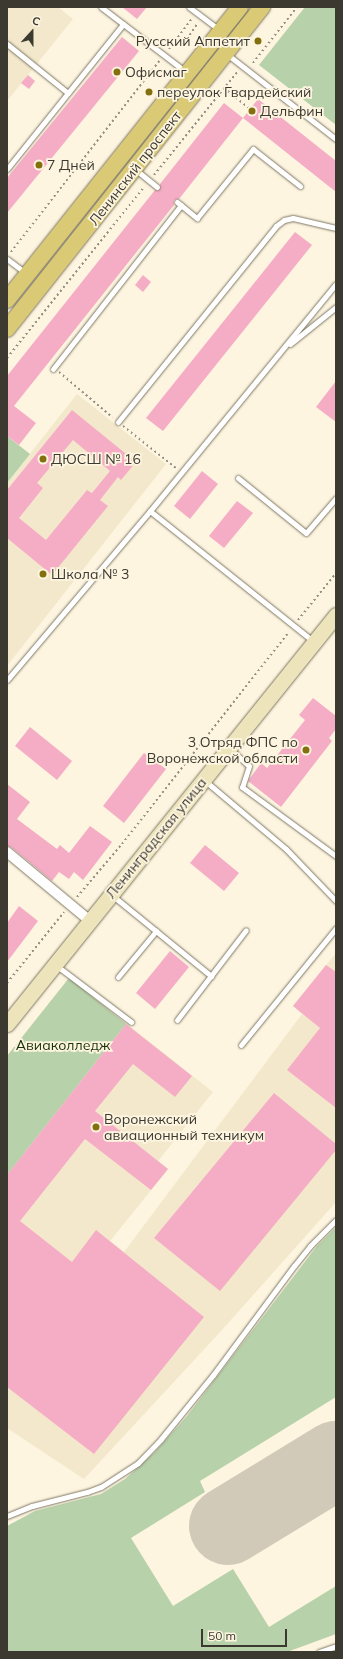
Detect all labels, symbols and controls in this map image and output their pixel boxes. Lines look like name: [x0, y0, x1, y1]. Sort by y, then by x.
north arrow: [12, 12, 52, 52]
text: С: [30, 13, 42, 29]
place label: Русский Аппетит: [136, 33, 250, 49]
marker: Русский Аппетит: [253, 36, 263, 46]
place label: Офисмаг: [125, 64, 187, 80]
marker: Офисмаг: [112, 67, 122, 77]
place label: переулок Гвардейский: [157, 84, 311, 100]
marker: переулок Гвардейский: [144, 87, 154, 97]
place label: Дельфин: [260, 103, 323, 119]
marker: Дельфин: [247, 106, 257, 116]
street label: Ленинский проспект: [85, 107, 185, 229]
place label: 7 Дней: [47, 157, 95, 173]
marker: 7 Дней: [34, 160, 44, 170]
place label: ДЮСШ № 16: [51, 451, 141, 467]
marker: ДЮСШ № 16: [38, 454, 48, 464]
place label: Школа № 3: [51, 566, 129, 582]
marker: Школа № 3: [38, 569, 48, 579]
place label: 3 Отряд ФПС по Воронежской области: [147, 734, 298, 766]
marker: 3 Отряд ФПС по Воронежской области: [301, 745, 311, 755]
street label: Ленинградская улица: [102, 774, 210, 902]
park label: Авиаколледж: [16, 1037, 110, 1053]
place label: Воронежский авиационный техникум: [104, 1111, 264, 1144]
marker: Воронежский авиационный техникум: [91, 1122, 101, 1132]
scale bar: [203, 1621, 289, 1647]
text: 50 m: [208, 1628, 236, 1643]

